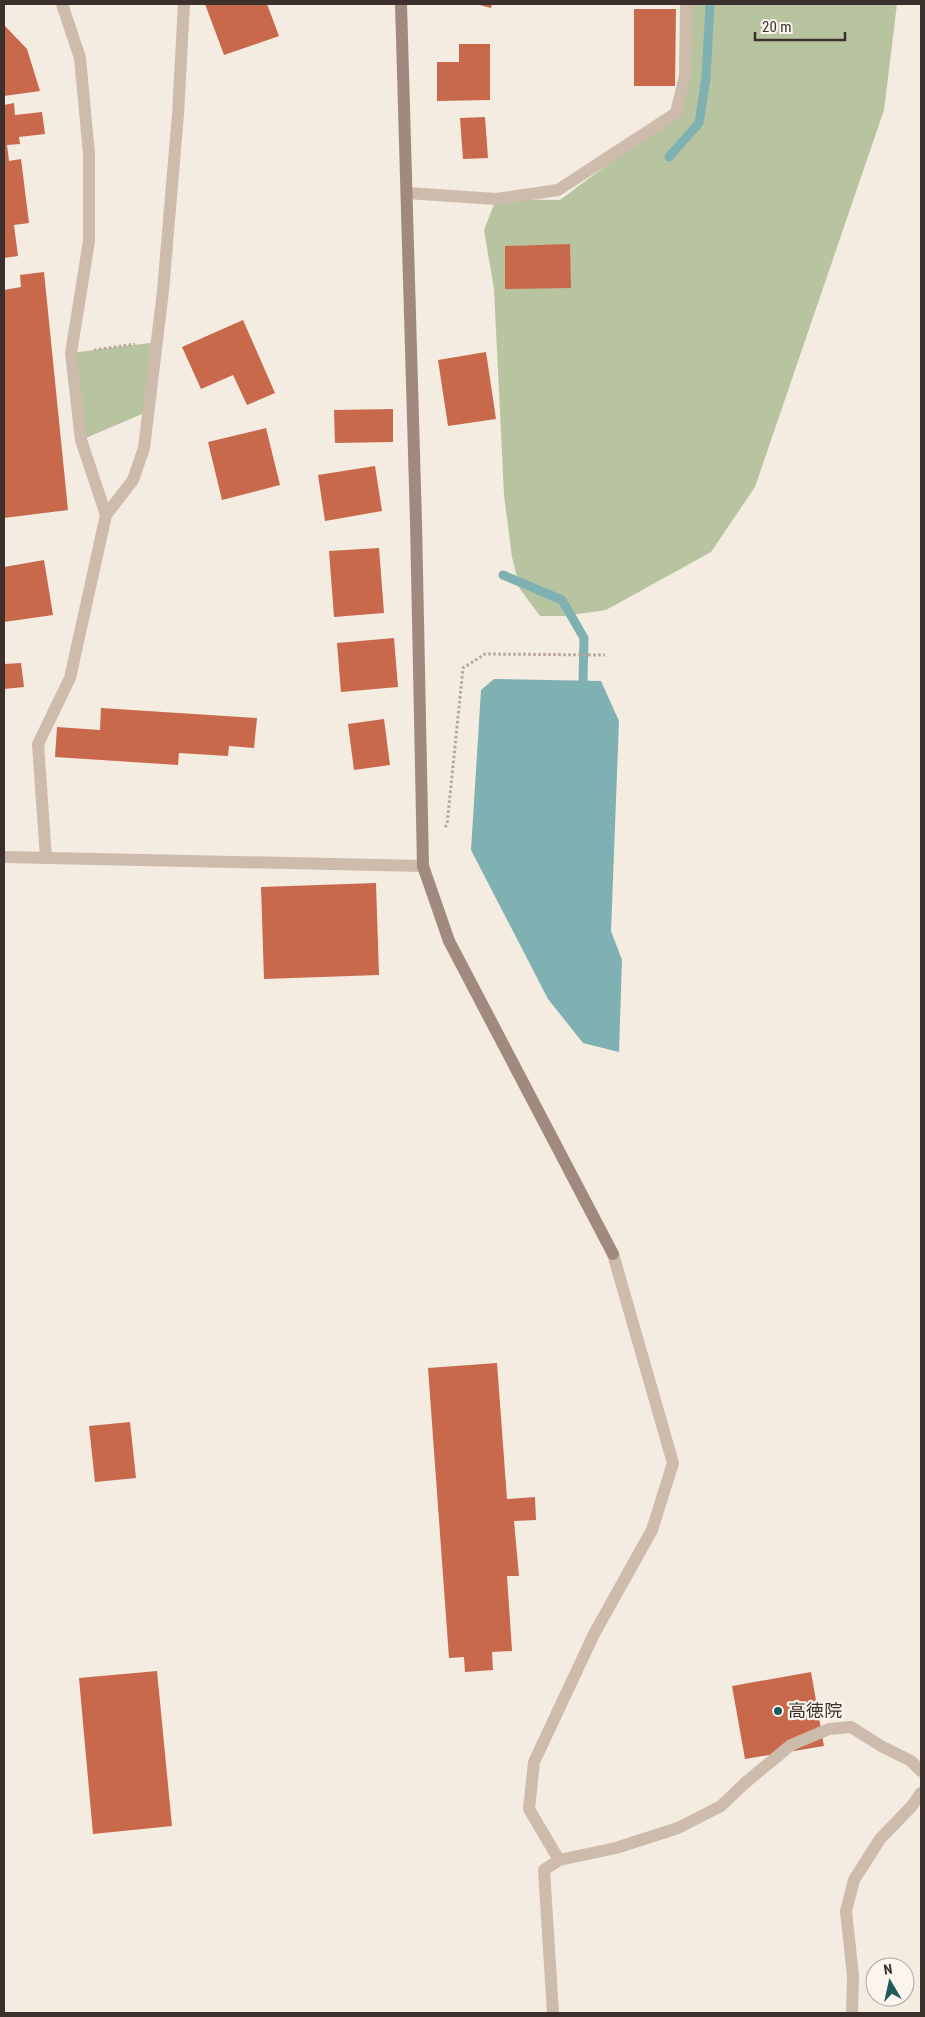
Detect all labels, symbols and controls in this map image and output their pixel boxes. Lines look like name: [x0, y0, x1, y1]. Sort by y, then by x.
scale bar: [755, 10, 845, 42]
text: 20 m: [762, 18, 792, 36]
place label: 高徳院: [788, 1700, 842, 1721]
marker: 高徳院: [772, 1705, 784, 1717]
north arrow: [865, 1957, 915, 2007]
text: N: [882, 1961, 893, 1978]

